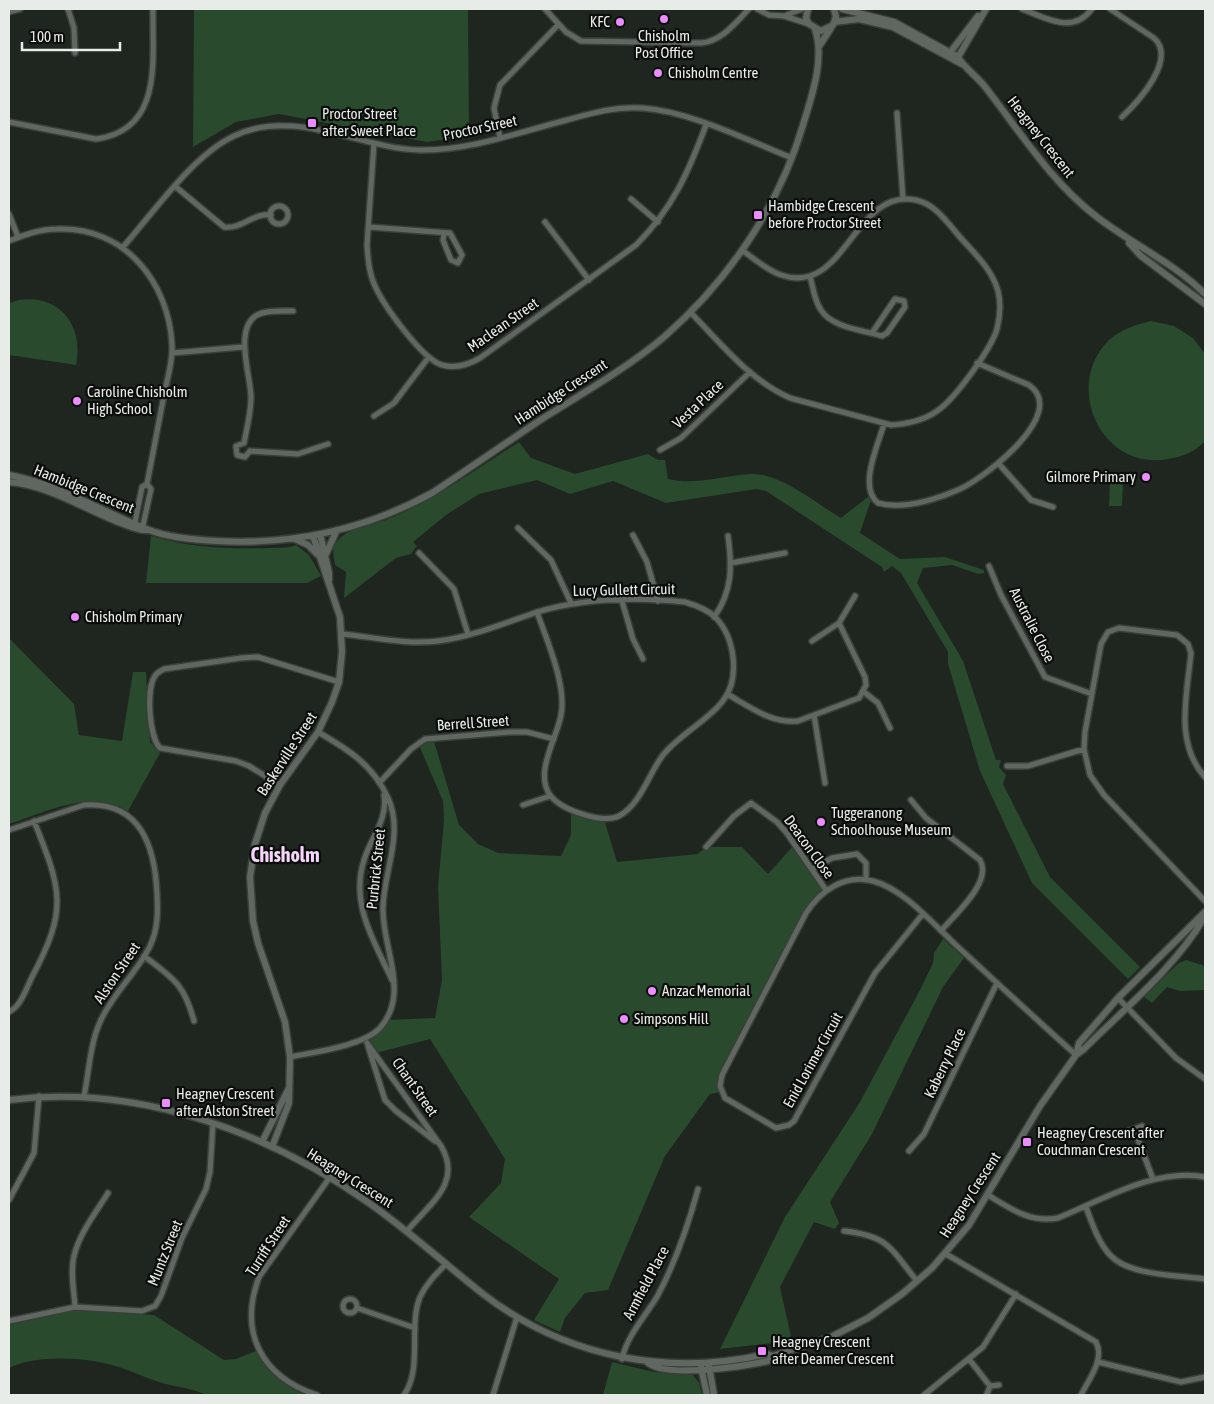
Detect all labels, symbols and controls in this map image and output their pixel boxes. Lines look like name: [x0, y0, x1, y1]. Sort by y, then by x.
place label: KFC: [590, 13, 610, 30]
marker: Chisholm Post Office: [658, 13, 670, 25]
marker: KFC: [614, 16, 626, 28]
scale bar: [22, 20, 120, 52]
place label: Chisholm Post Office: [635, 27, 693, 61]
text: 100 m: [30, 28, 64, 45]
place label: Chisholm Centre: [668, 64, 759, 81]
marker: Chisholm Centre: [652, 67, 664, 79]
street label: Heagney Crescent: [1004, 93, 1078, 181]
place label: Proctor Street after Sweet Place: [322, 105, 416, 139]
street label: Proctor Street: [441, 111, 518, 144]
marker: Proctor Street after Sweet Place: [306, 117, 318, 129]
place label: Hambidge Crescent before Proctor Street: [768, 197, 881, 231]
marker: Hambidge Crescent before Proctor Street: [752, 209, 764, 221]
street label: Maclean Street: [464, 294, 541, 355]
street label: Hambidge Crescent: [511, 355, 610, 428]
street label: Vesta Place: [669, 376, 727, 431]
place label: Caroline Chisholm High School: [87, 383, 188, 417]
marker: Caroline Chisholm High School: [71, 395, 83, 407]
street label: Hambidge Crescent: [32, 461, 137, 516]
place label: Gilmore Primary: [1046, 468, 1136, 485]
marker: Gilmore Primary: [1140, 471, 1152, 483]
street label: Lucy Gullett Circuit: [573, 580, 675, 599]
street label: Australie Close: [1006, 585, 1059, 665]
place label: Chisholm Primary: [85, 608, 183, 625]
marker: Chisholm Primary: [69, 611, 81, 623]
street label: Baskerville Street: [253, 709, 320, 799]
street label: Berrell Street: [436, 711, 510, 734]
place label: Tuggeranong Schoolhouse Museum: [831, 804, 951, 838]
street label: Deacon Close: [781, 812, 838, 882]
marker: Tuggeranong Schoolhouse Museum: [815, 816, 827, 828]
street label: Purbrick Street: [363, 828, 388, 910]
district label: Chisholm: [250, 843, 320, 866]
street label: Alston Street: [90, 939, 143, 1007]
place label: Anzac Memorial: [662, 982, 750, 999]
marker: Anzac Memorial: [646, 985, 658, 997]
street label: Enid Lorimer Circuit: [779, 1009, 846, 1110]
place label: Simpsons Hill: [634, 1010, 709, 1027]
marker: Simpsons Hill: [618, 1013, 630, 1025]
street label: Kaberry Place: [920, 1025, 969, 1101]
street label: Chant Street: [389, 1054, 442, 1119]
place label: Heagney Crescent after Alston Street: [176, 1085, 275, 1119]
marker: Heagney Crescent after Alston Street: [160, 1097, 172, 1109]
place label: Heagney Crescent after Couchman Crescent: [1037, 1124, 1165, 1158]
marker: Heagney Crescent after Couchman Crescent: [1021, 1136, 1033, 1148]
street label: Heagney Crescent: [304, 1144, 396, 1211]
street label: Heagney Crescent: [936, 1149, 1003, 1241]
street label: Turriff Street: [242, 1212, 293, 1279]
street label: Muntz Street: [144, 1218, 185, 1288]
street label: Armfield Place: [619, 1243, 672, 1322]
place label: Heagney Crescent after Deamer Crescent: [772, 1333, 894, 1367]
marker: Heagney Crescent after Deamer Crescent: [756, 1345, 768, 1357]

